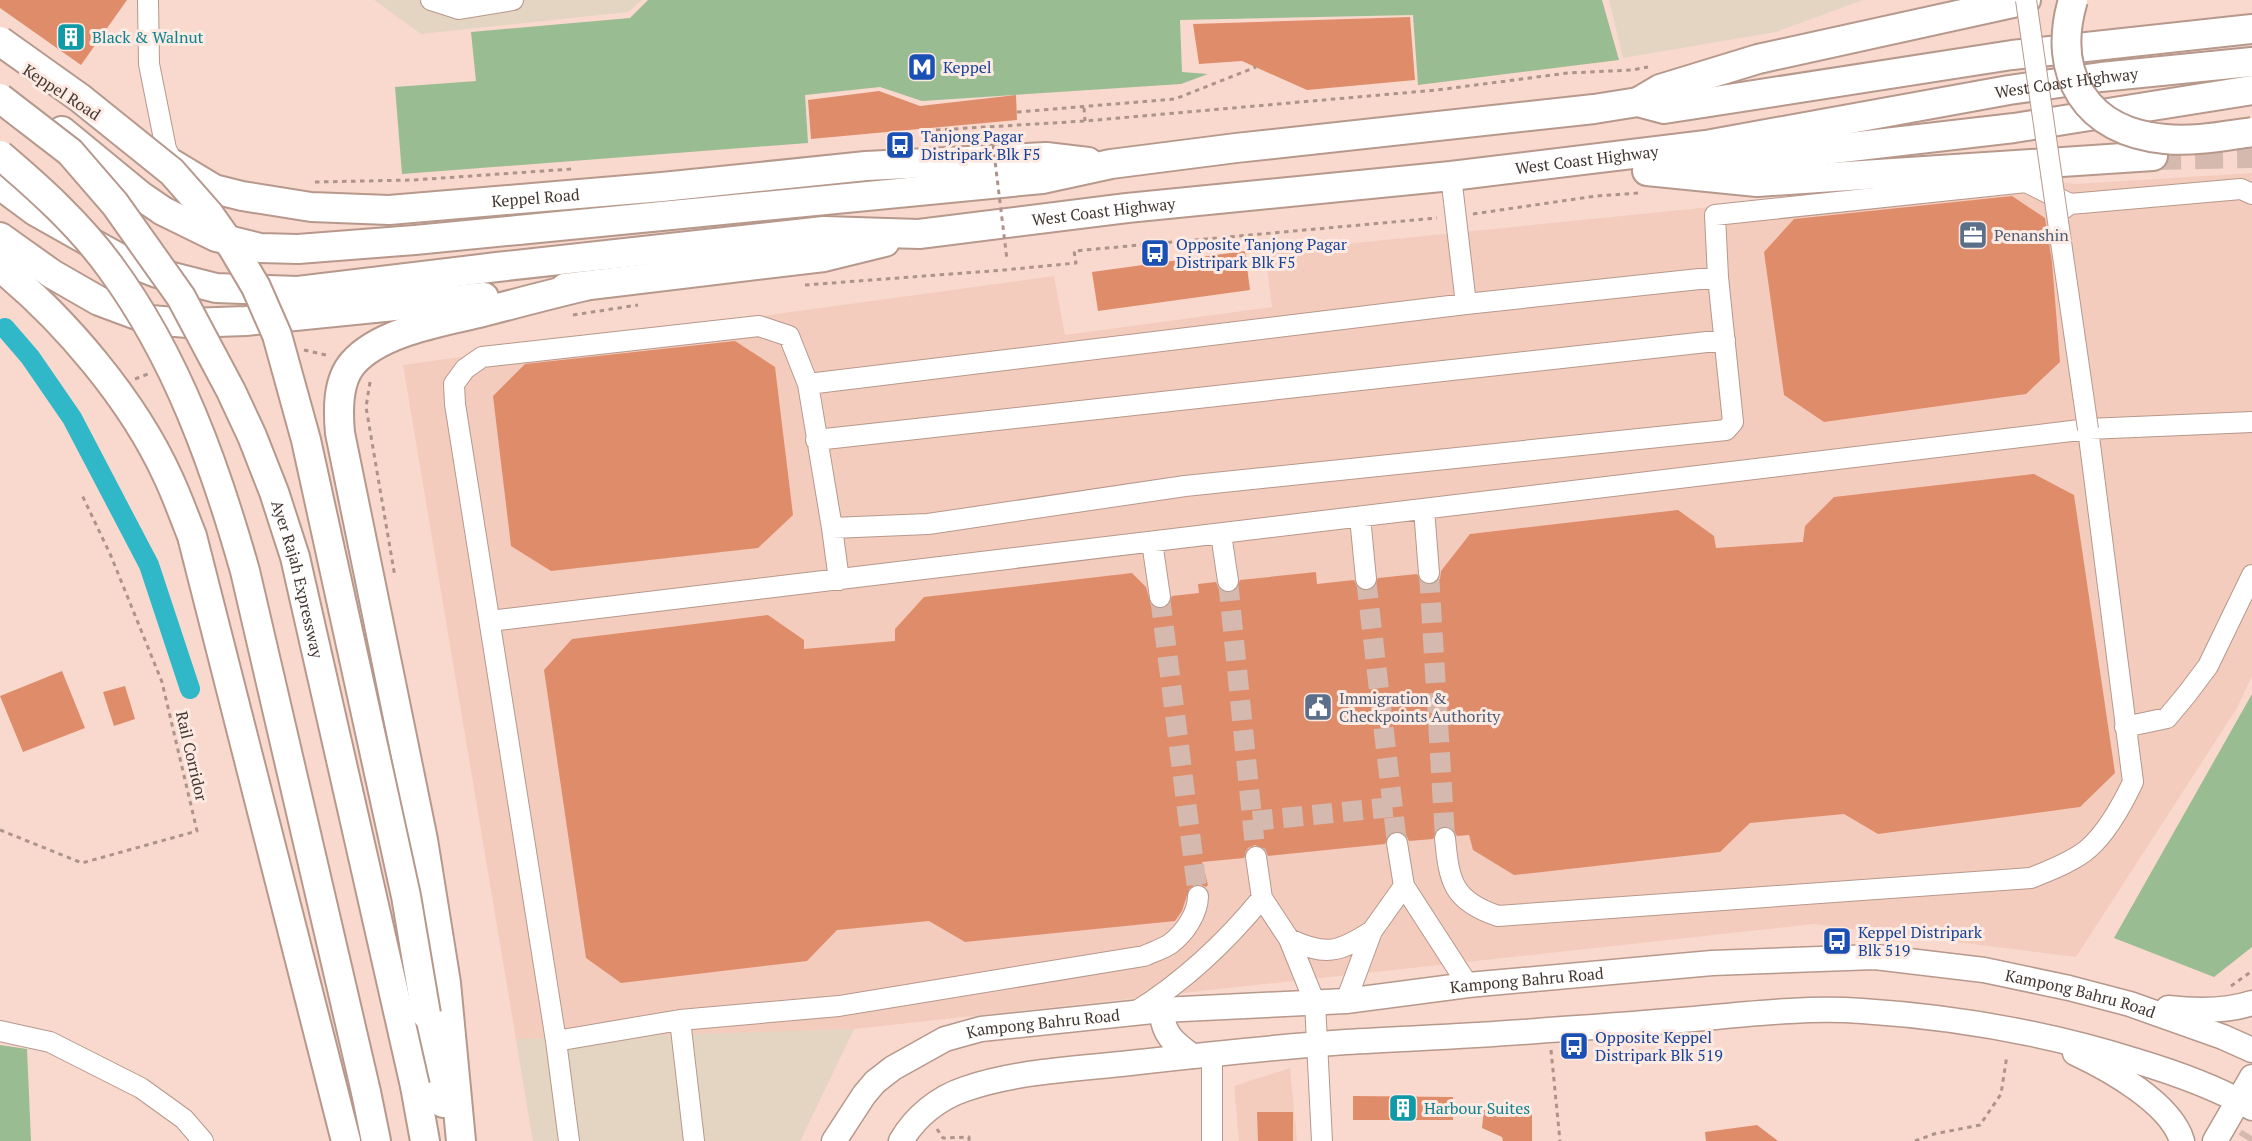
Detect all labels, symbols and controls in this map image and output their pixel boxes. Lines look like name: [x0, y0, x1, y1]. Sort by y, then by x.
building icon: Black & Walnut: [55, 21, 87, 53]
place label: Black & Walnut: [92, 26, 204, 48]
metro station icon: Keppel: [906, 51, 938, 83]
place label: Keppel: [943, 56, 992, 78]
street label: Keppel Road: [19, 59, 105, 125]
street label: West Coast Highway: [1993, 62, 2140, 103]
place label: Tanjong Pagar Distripark Blk F5: [921, 125, 1040, 165]
bus stop icon: Tanjong Pagar Distripark Blk F5: [884, 129, 916, 161]
street label: West Coast Highway: [1514, 140, 1661, 179]
street label: Keppel Road: [491, 183, 581, 212]
street label: West Coast Highway: [1030, 192, 1177, 231]
office icon: Penanshin: [1957, 219, 1989, 251]
place label: Penanshin: [1994, 224, 2069, 246]
place label: Opposite Tanjong Pagar Distripark Blk F5: [1176, 233, 1348, 273]
bus stop icon: Opposite Tanjong Pagar Distripark Blk F5: [1139, 237, 1171, 269]
street label: Ayer Rajah Expressway: [266, 497, 329, 661]
place label: Immigration & Checkpoints Authority: [1339, 687, 1501, 727]
public building icon: Immigration & Checkpoints Authority: [1302, 691, 1334, 723]
street label: Rail Corridor: [171, 709, 213, 804]
place label: Keppel Distripark Blk 519: [1858, 921, 1983, 961]
bus stop icon: Keppel Distripark Blk 519: [1821, 925, 1853, 957]
street label: Kampong Bahru Road: [1449, 962, 1605, 998]
street label: Kampong Bahru Road: [2003, 964, 2159, 1023]
street label: Kampong Bahru Road: [964, 1003, 1121, 1044]
place label: Opposite Keppel Distripark Blk 519: [1595, 1026, 1723, 1066]
bus stop icon: Opposite Keppel Distripark Blk 519: [1558, 1030, 1590, 1062]
building icon: Harbour Suites: [1387, 1092, 1419, 1124]
place label: Harbour Suites: [1424, 1097, 1530, 1119]

